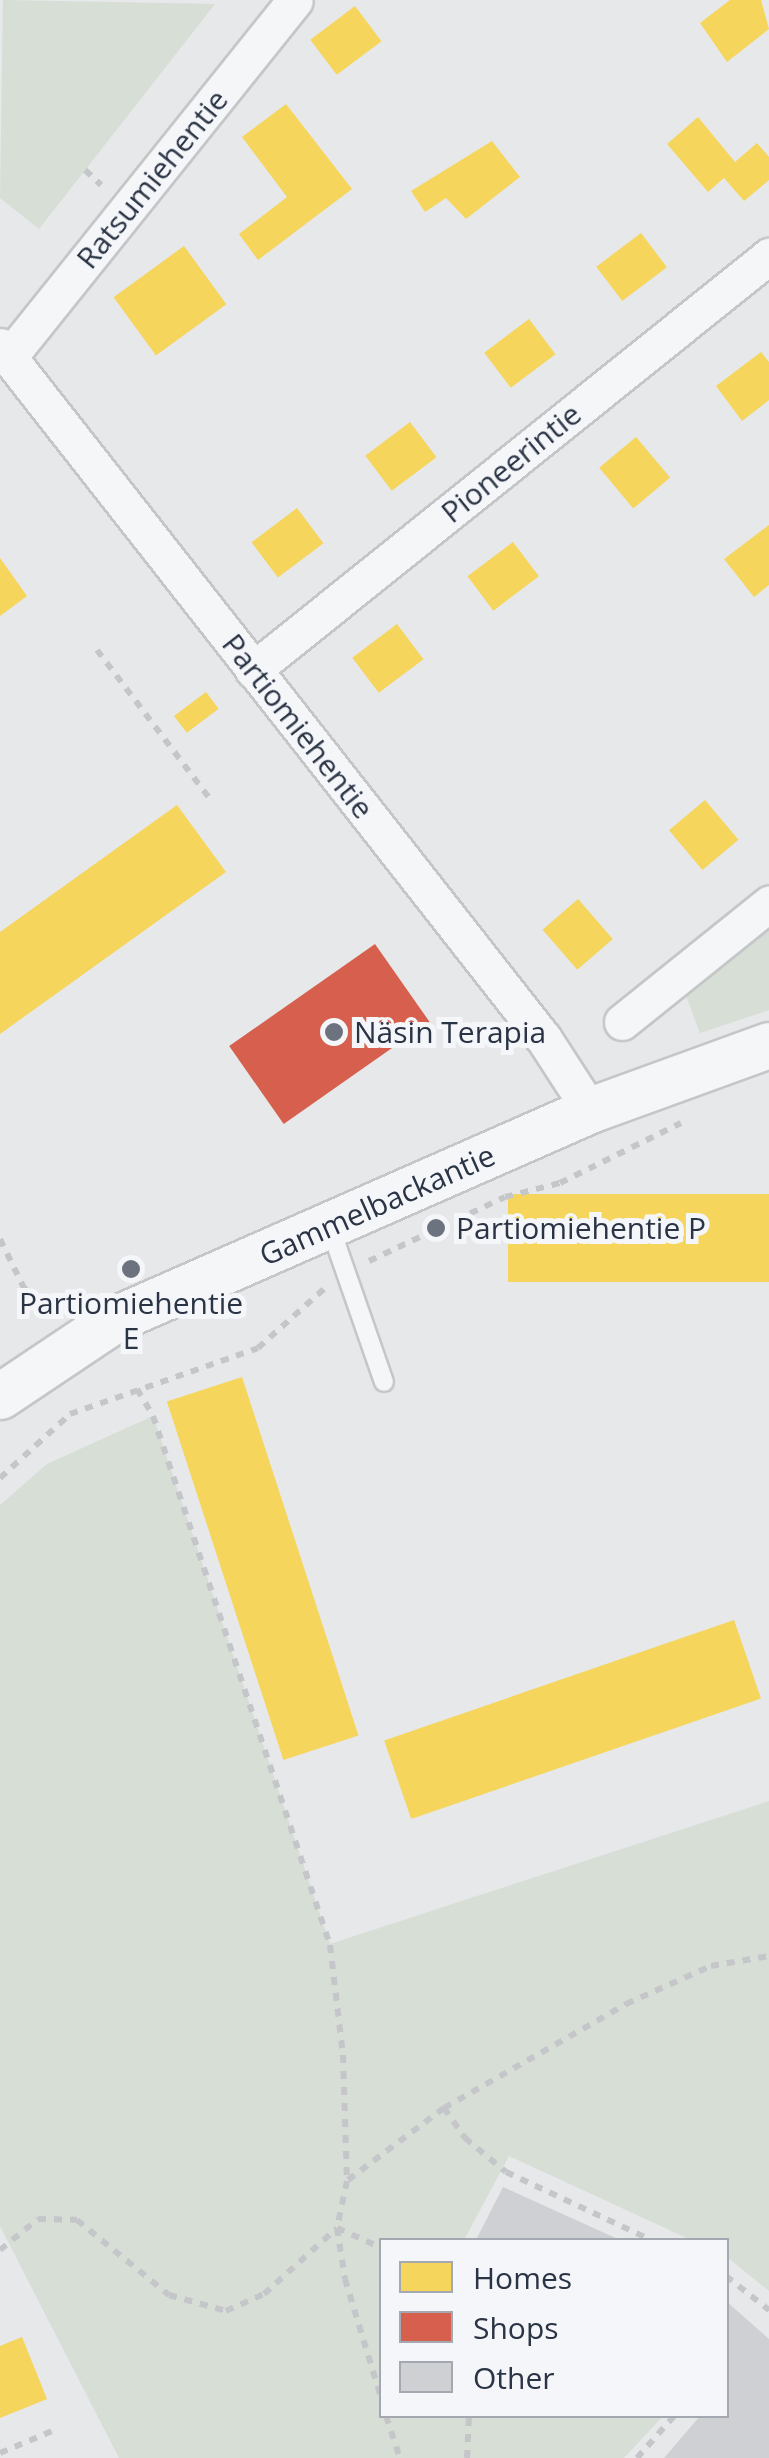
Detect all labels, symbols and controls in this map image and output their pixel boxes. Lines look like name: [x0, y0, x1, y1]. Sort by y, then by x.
street label: Ratsumiehentie: [69, 82, 235, 276]
street label: Pioneerintie: [434, 396, 588, 530]
street label: Partiomiehentie: [215, 627, 381, 825]
place label: Näsin Terapia: [354, 1014, 546, 1050]
marker: Näsin Terapia: [323, 1021, 345, 1043]
street label: Gammelbackantie: [254, 1137, 500, 1273]
place label: Partiomiehentie P: [456, 1210, 706, 1246]
marker: Partiomiehentie P: [425, 1217, 447, 1239]
marker: Partiomiehentie E: [120, 1258, 142, 1280]
place label: Partiomiehentie E: [19, 1285, 243, 1356]
legend: [379, 2238, 729, 2418]
text: Homes: [473, 2257, 572, 2298]
text: Shops: [473, 2307, 559, 2348]
text: Other: [473, 2357, 555, 2398]

